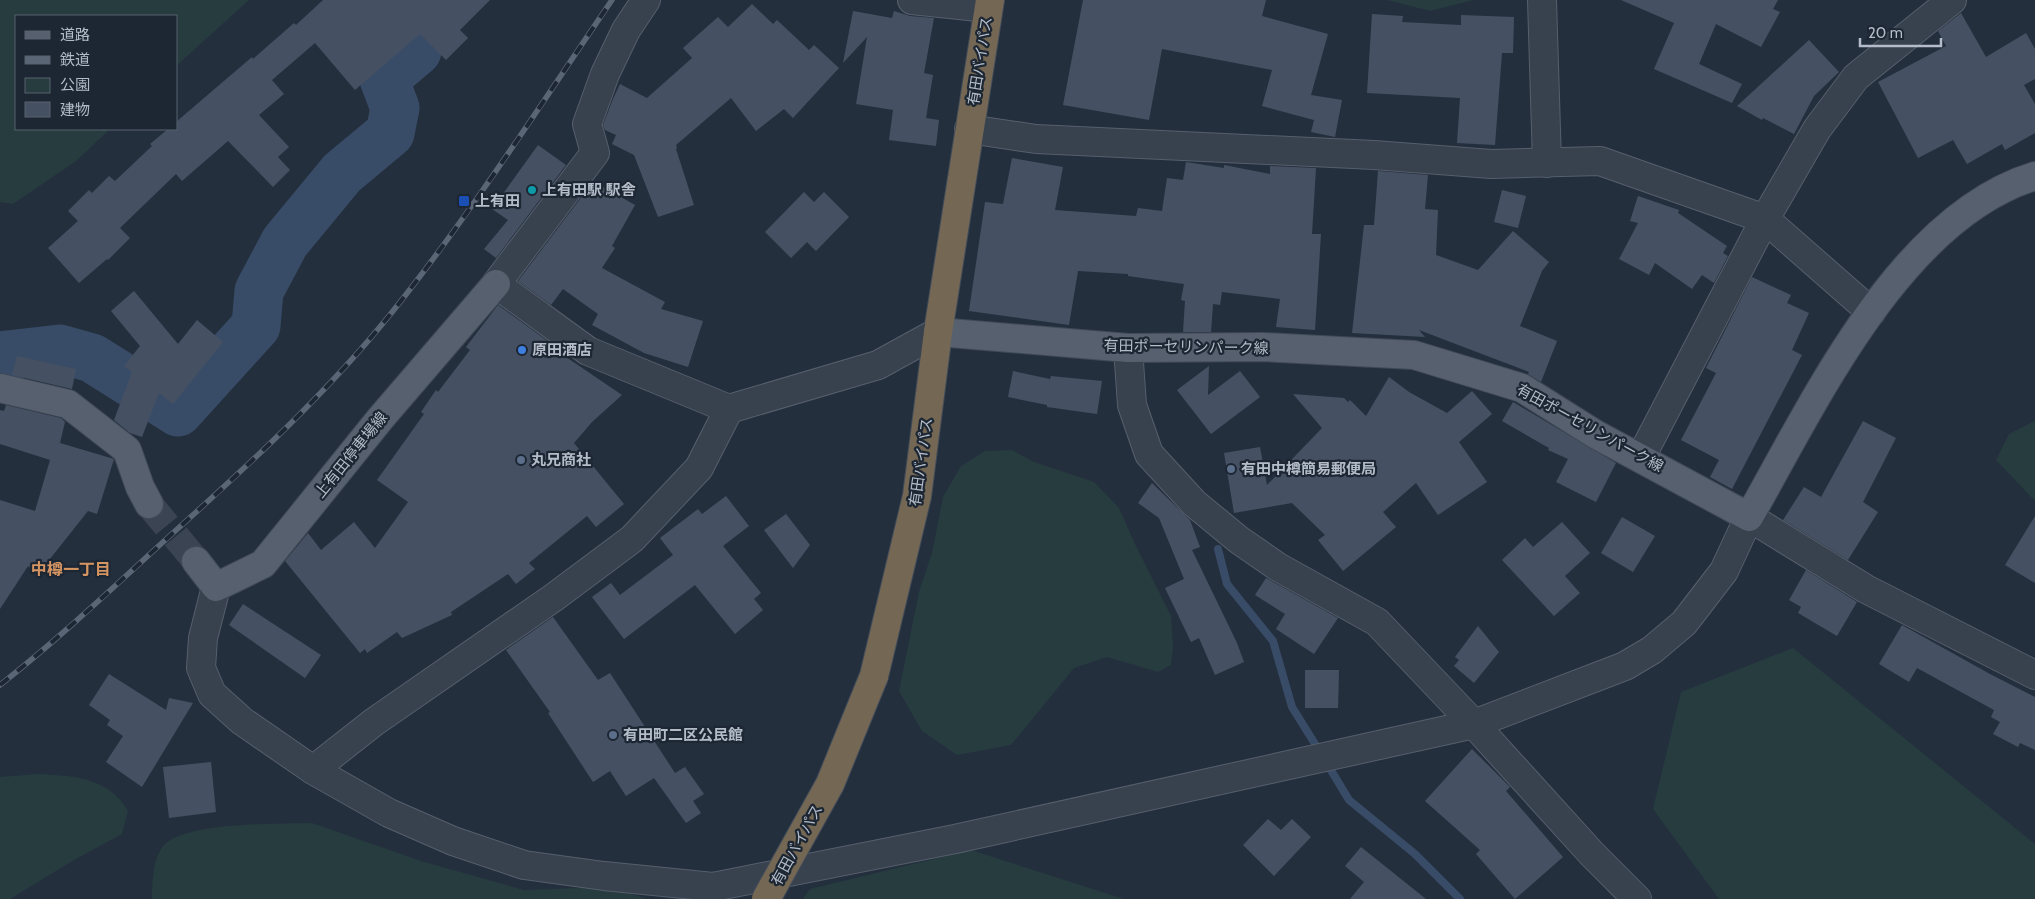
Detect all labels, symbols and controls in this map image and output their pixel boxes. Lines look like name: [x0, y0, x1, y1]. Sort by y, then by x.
legend: [15, 15, 178, 130]
street label: 有田バイパス: [964, 15, 996, 107]
scale bar: [1860, 15, 1941, 47]
text: 20 m: [1868, 24, 1903, 42]
text: 道路: [60, 26, 90, 44]
text: 鉄道: [60, 51, 90, 69]
text: 公園: [60, 76, 90, 94]
text: 建物: [60, 101, 90, 119]
place label: 上有田駅 駅舎: [542, 181, 636, 199]
marker: 上有田駅 駅舎: [526, 184, 538, 196]
place label: 上有田: [475, 192, 520, 210]
marker: 上有田: [457, 194, 471, 208]
street label: 有田ポーセリンパーク線: [1103, 337, 1269, 357]
place label: 原田酒店: [532, 341, 592, 359]
marker: 原田酒店: [516, 344, 528, 356]
street label: 有田ポーセリンパーク線: [1513, 380, 1667, 476]
street label: 上有田停車場線: [311, 409, 391, 501]
street label: 有田バイパス: [906, 416, 936, 508]
place label: 丸兄商社: [531, 451, 591, 469]
marker: 丸兄商社: [515, 454, 527, 466]
place label: 有田中樽簡易郵便局: [1241, 460, 1376, 478]
marker: 有田中樽簡易郵便局: [1225, 463, 1237, 475]
district label: 中樽一丁目: [31, 560, 111, 579]
place label: 有田町二区公民館: [623, 726, 743, 744]
marker: 有田町二区公民館: [607, 729, 619, 741]
street label: 有田バイパス: [767, 801, 827, 889]

